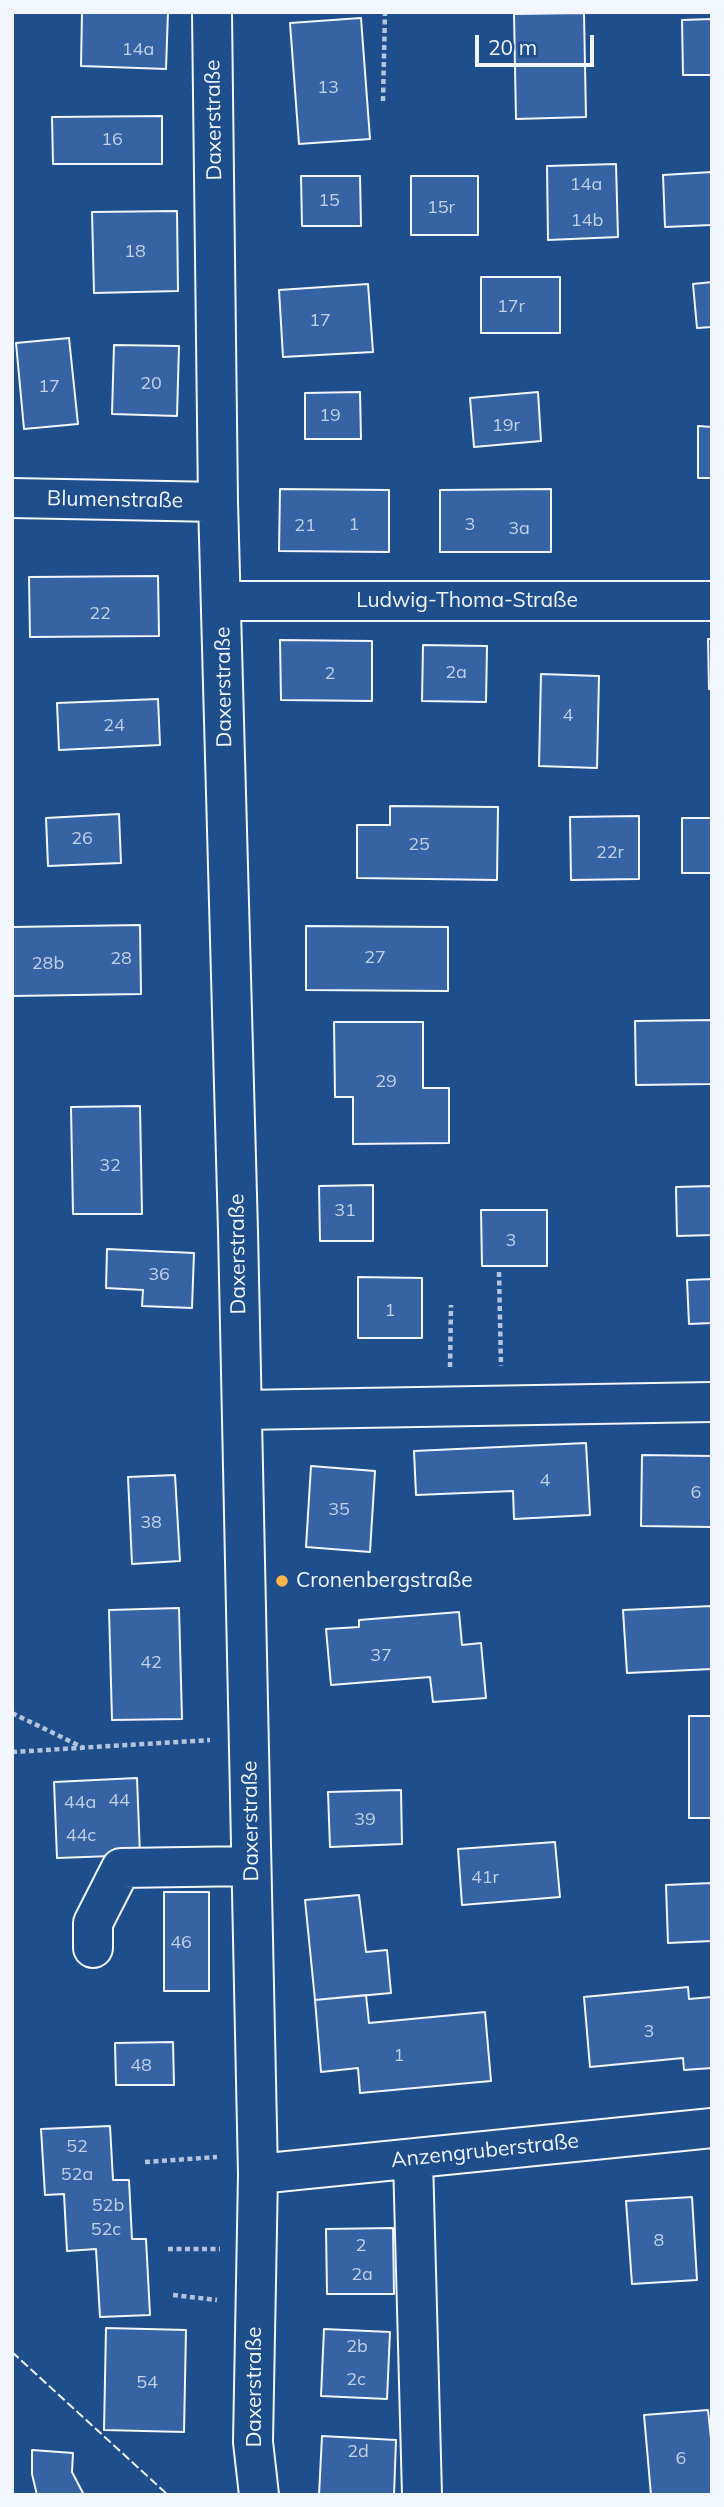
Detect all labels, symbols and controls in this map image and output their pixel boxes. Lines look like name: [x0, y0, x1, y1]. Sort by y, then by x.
scale bar: [479, 21, 598, 65]
text: 20 m: [488, 34, 537, 60]
house number: 14a: [122, 39, 154, 61]
street label: Daxerstraße: [200, 59, 228, 181]
house number: 13: [317, 77, 339, 99]
house number: 16: [101, 129, 123, 151]
house number: 14a: [570, 174, 602, 196]
house number: 15: [318, 190, 340, 212]
house number: 15r: [427, 197, 455, 219]
house number: 14b: [571, 210, 603, 232]
house number: 18: [124, 241, 146, 263]
house number: 17r: [497, 296, 525, 318]
house number: 17: [309, 310, 331, 332]
house number: 20: [140, 373, 162, 395]
house number: 17: [38, 376, 60, 398]
house number: 19: [319, 405, 341, 427]
house number: 19r: [492, 415, 520, 437]
street label: Blumenstraße: [47, 486, 183, 514]
house number: 1: [349, 514, 359, 536]
house number: 3: [465, 514, 475, 536]
house number: 21: [294, 515, 316, 537]
house number: 3a: [508, 518, 530, 540]
street label: Ludwig-Thoma-Straße: [356, 588, 578, 614]
house number: 22: [89, 603, 111, 625]
street label: Daxerstraße: [210, 626, 238, 748]
house number: 2a: [445, 662, 467, 684]
house number: 2: [325, 663, 335, 685]
house number: 4: [563, 705, 573, 727]
house number: 24: [103, 715, 125, 737]
house number: 26: [71, 828, 93, 850]
house number: 25: [408, 834, 430, 856]
house number: 22r: [596, 842, 624, 864]
house number: 27: [364, 947, 386, 969]
house number: 28: [110, 948, 132, 970]
house number: 28b: [32, 953, 64, 975]
house number: 29: [375, 1071, 397, 1093]
house number: 32: [99, 1155, 121, 1177]
street label: Daxerstraße: [224, 1193, 252, 1315]
house number: 31: [334, 1200, 356, 1222]
house number: 3: [506, 1230, 516, 1252]
house number: 36: [148, 1264, 170, 1286]
house number: 1: [385, 1300, 395, 1322]
house number: 4: [540, 1470, 550, 1492]
house number: 6: [691, 1482, 701, 1504]
house number: 35: [328, 1499, 350, 1521]
house number: 38: [140, 1512, 162, 1534]
place label: Cronenbergstraße: [296, 1568, 473, 1594]
marker: Cronenbergstraße: [274, 1573, 290, 1589]
house number: 37: [370, 1645, 392, 1667]
house number: 42: [140, 1652, 162, 1674]
street label: Daxerstraße: [237, 1760, 265, 1882]
house number: 44: [108, 1790, 130, 1812]
house number: 44a: [64, 1792, 96, 1814]
house number: 39: [354, 1809, 376, 1831]
house number: 44c: [66, 1825, 96, 1847]
house number: 41r: [471, 1867, 499, 1889]
house number: 46: [170, 1932, 192, 1954]
house number: 3: [644, 2021, 654, 2043]
house number: 1: [394, 2045, 404, 2067]
house number: 48: [130, 2055, 152, 2077]
street label: Anzengruberstraße: [390, 2129, 580, 2173]
house number: 52: [66, 2136, 88, 2158]
house number: 52a: [61, 2164, 93, 2186]
house number: 52b: [92, 2195, 124, 2217]
house number: 52c: [91, 2219, 121, 2241]
house number: 8: [654, 2230, 664, 2252]
house number: 2: [356, 2235, 366, 2257]
house number: 2a: [351, 2264, 373, 2286]
street label: Daxerstraße: [242, 2327, 268, 2447]
house number: 2b: [346, 2336, 368, 2358]
house number: 2c: [346, 2369, 366, 2391]
house number: 54: [136, 2372, 158, 2394]
house number: 2d: [347, 2441, 369, 2463]
house number: 6: [676, 2448, 686, 2470]

